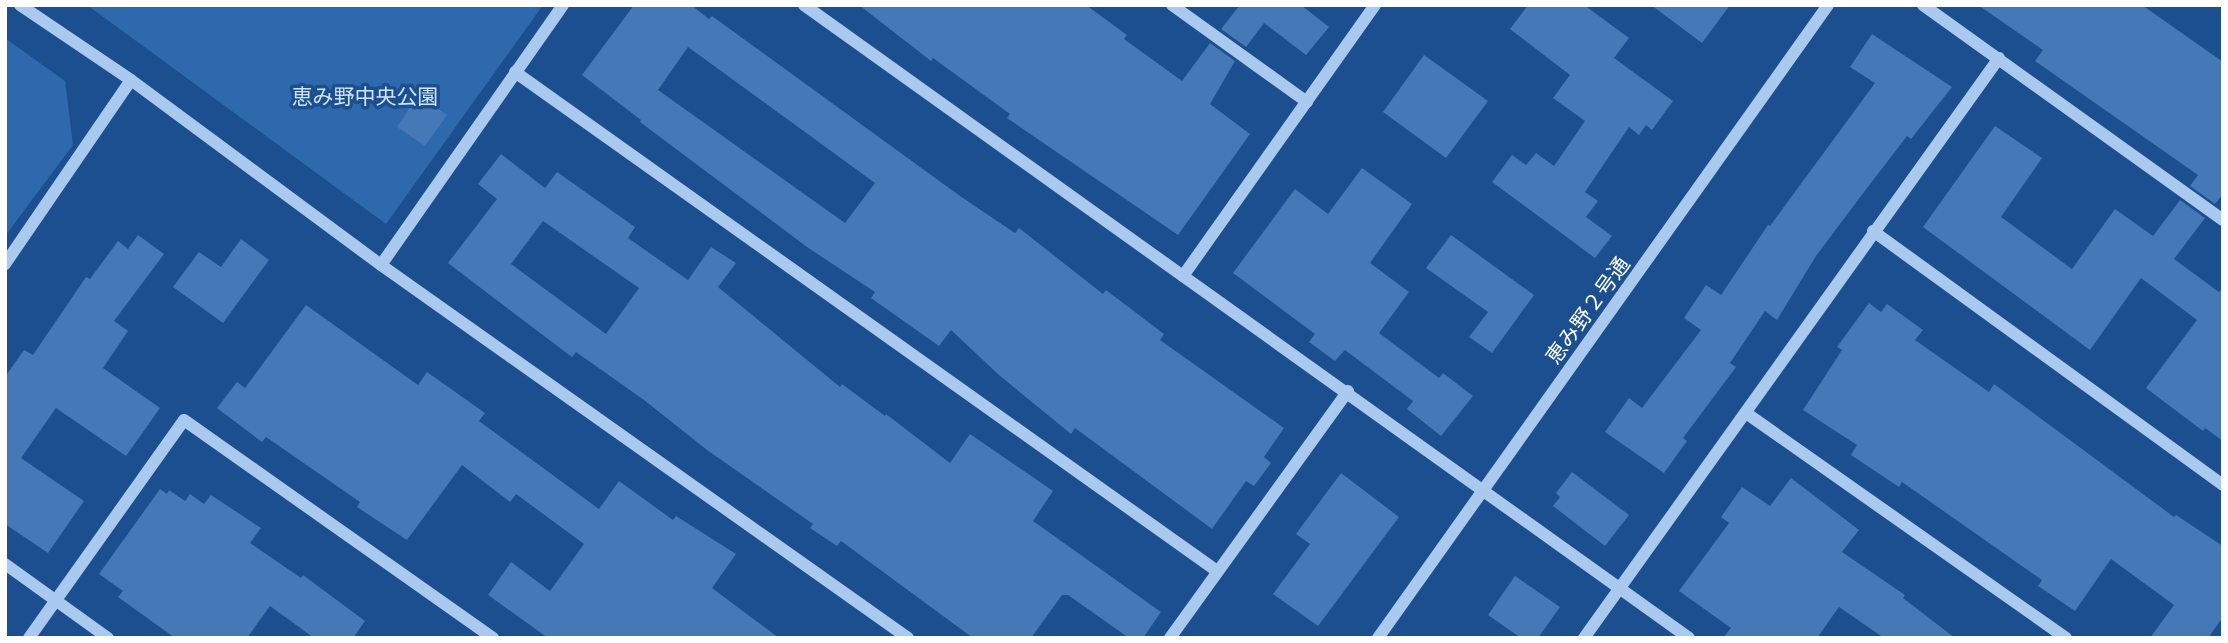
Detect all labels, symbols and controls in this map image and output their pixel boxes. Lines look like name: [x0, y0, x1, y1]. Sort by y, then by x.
park label: 恵み野中央公園: [292, 82, 439, 110]
street label: 恵み野２号通: [1539, 251, 1635, 369]

